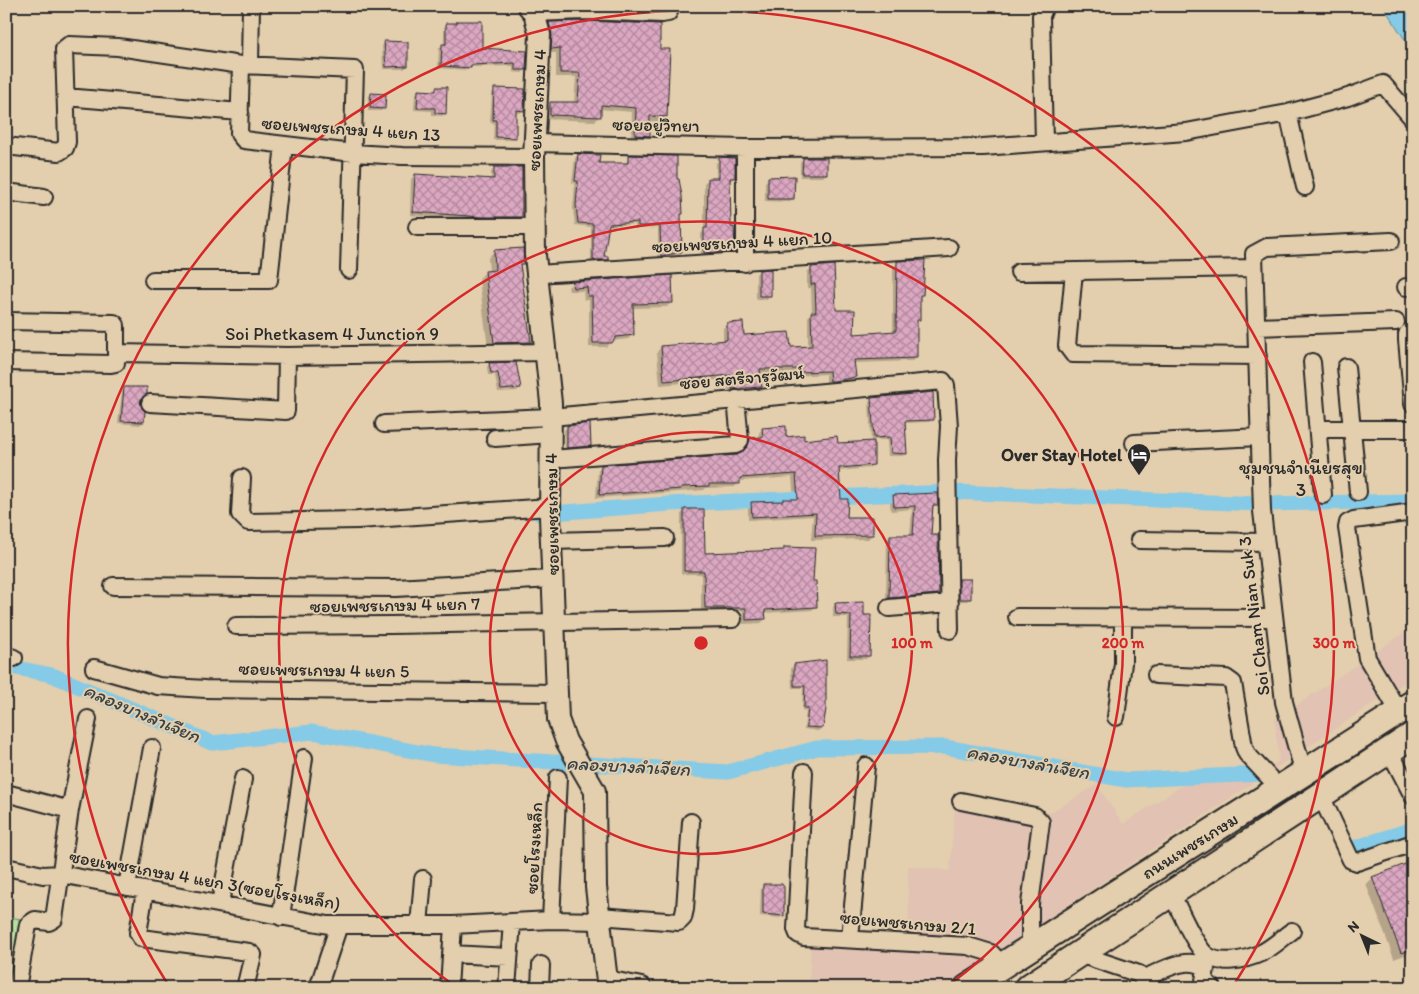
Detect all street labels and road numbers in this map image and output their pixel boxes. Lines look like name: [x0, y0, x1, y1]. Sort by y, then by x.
street label: ซอยเพชรเกษม 4: [523, 48, 551, 171]
street label: ซอยเพชรเกษม 4 แยก 13: [261, 112, 441, 146]
street label: ซอยอยู่วิทยา: [612, 113, 700, 137]
street label: ซอยเพชรเกษม 4 แยก 10: [651, 226, 833, 258]
street label: Soi Phetkasem 4 Junction 9: [225, 323, 439, 345]
street label: ซอย สตรีจารุวัฒน์: [679, 362, 806, 394]
street label: ซอยเพชรเกษม 4: [540, 453, 564, 575]
street label: Soi Cham Nian Suk 3: [1233, 535, 1275, 697]
street label: ซอยเพชรเกษม 4 แยก 7: [310, 593, 480, 617]
street label: ซอยเพชรเกษม 4 แยก 5: [239, 658, 409, 682]
street label: ซอยโรงเหล็ก: [521, 801, 547, 895]
street label: ถนนเพชรเกษม: [1138, 808, 1242, 884]
street label: ซอยเพชรเกษม 4 แยก 3(ซอยโรงเหล็ก): [68, 845, 342, 915]
street label: ซอยเพชรเกษม 2/1: [839, 906, 977, 940]

